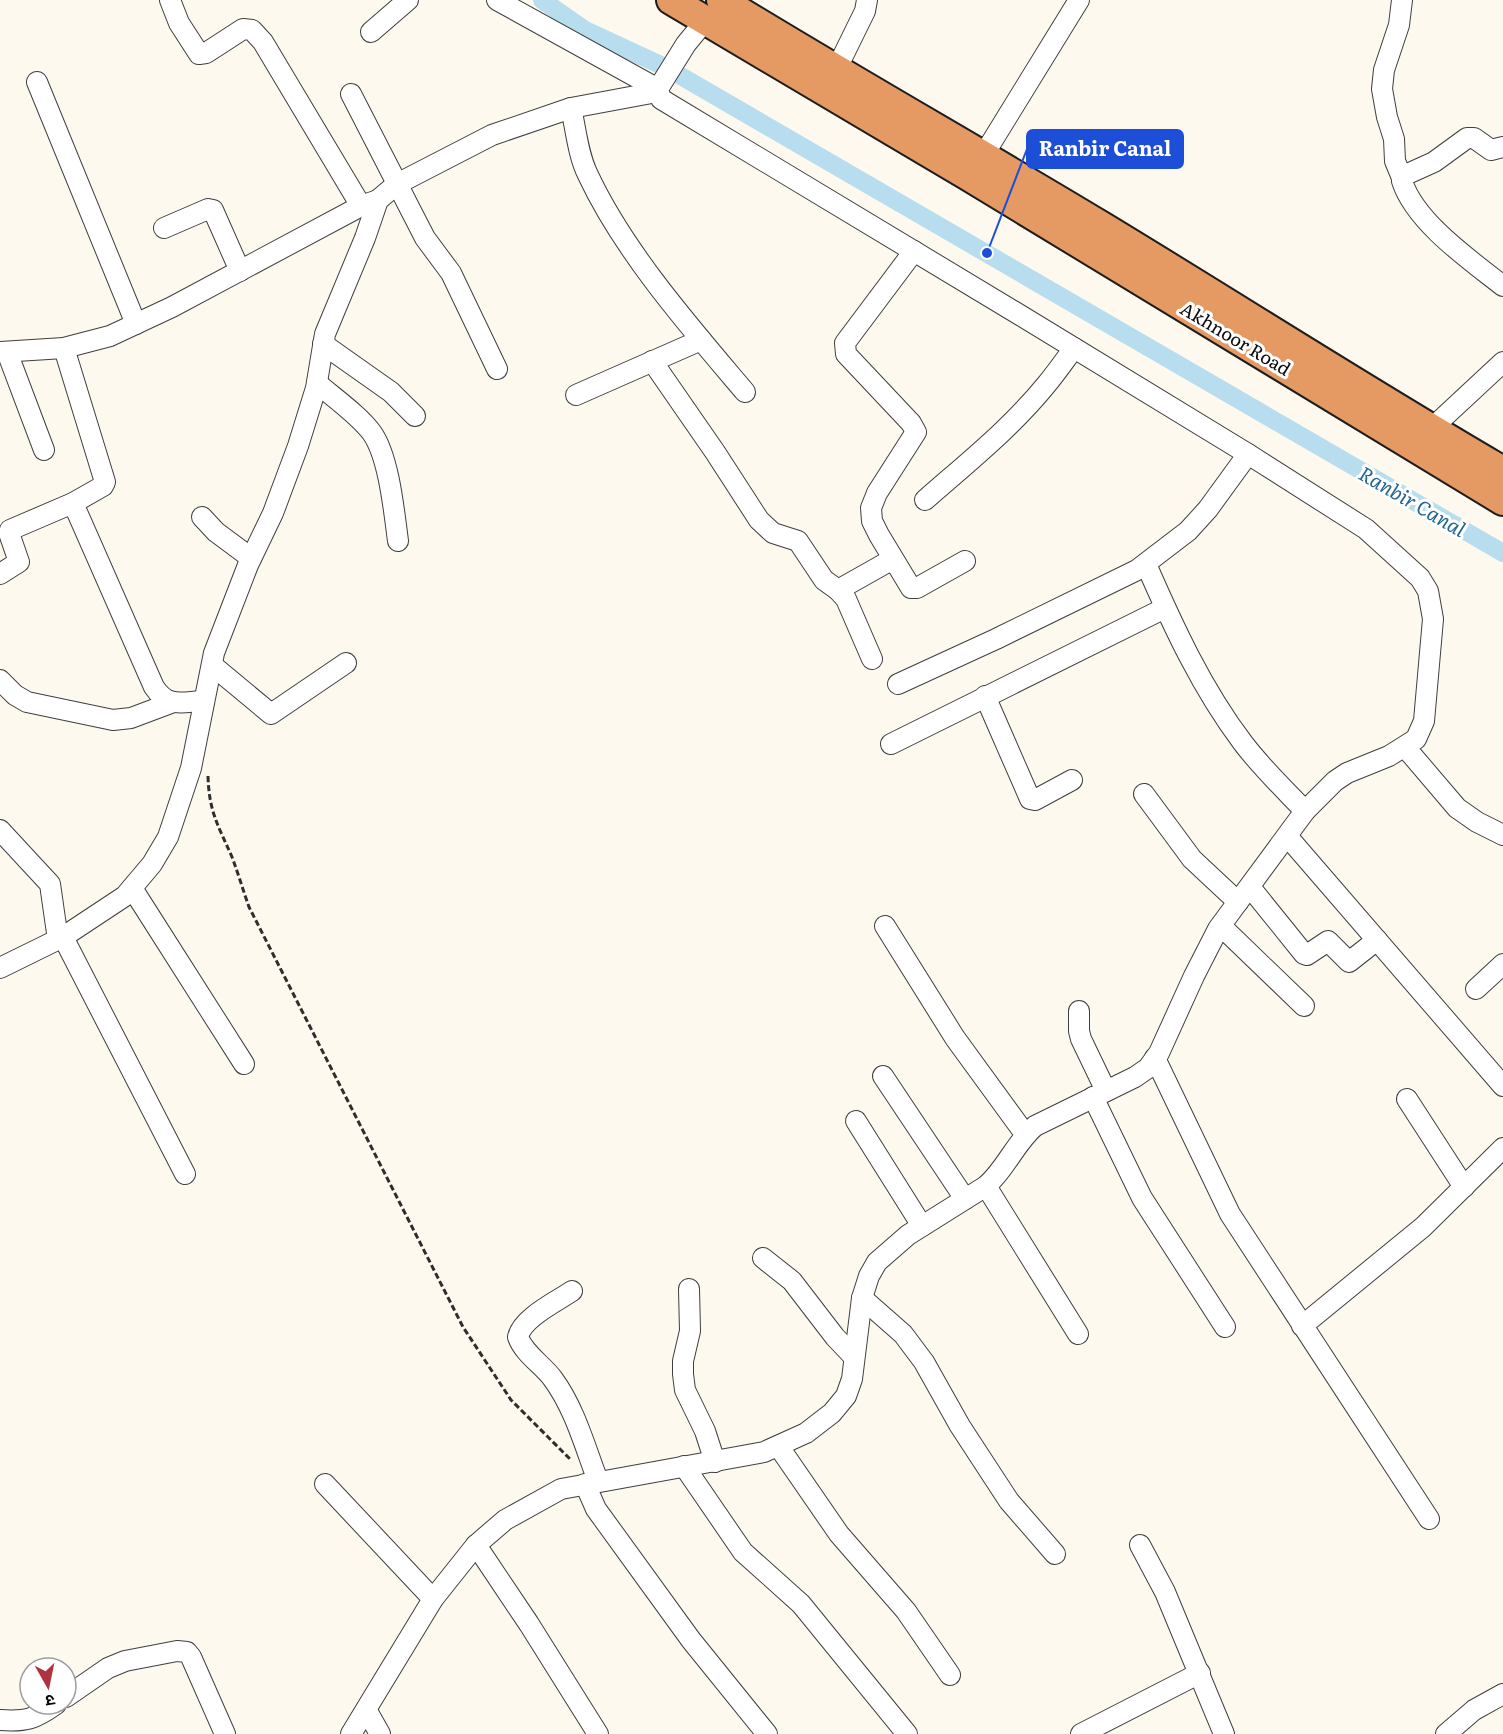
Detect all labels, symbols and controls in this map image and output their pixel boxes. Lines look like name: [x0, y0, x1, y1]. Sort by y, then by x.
callout: Ranbir Canal: [1027, 130, 1183, 168]
text: Ranbir Canal: [1039, 132, 1171, 162]
street label: Akhnoor Road: [1176, 294, 1296, 382]
water label: Ranbir Canal: [1354, 457, 1472, 543]
north arrow: [18, 1656, 78, 1716]
text: उ: [43, 1689, 57, 1714]

